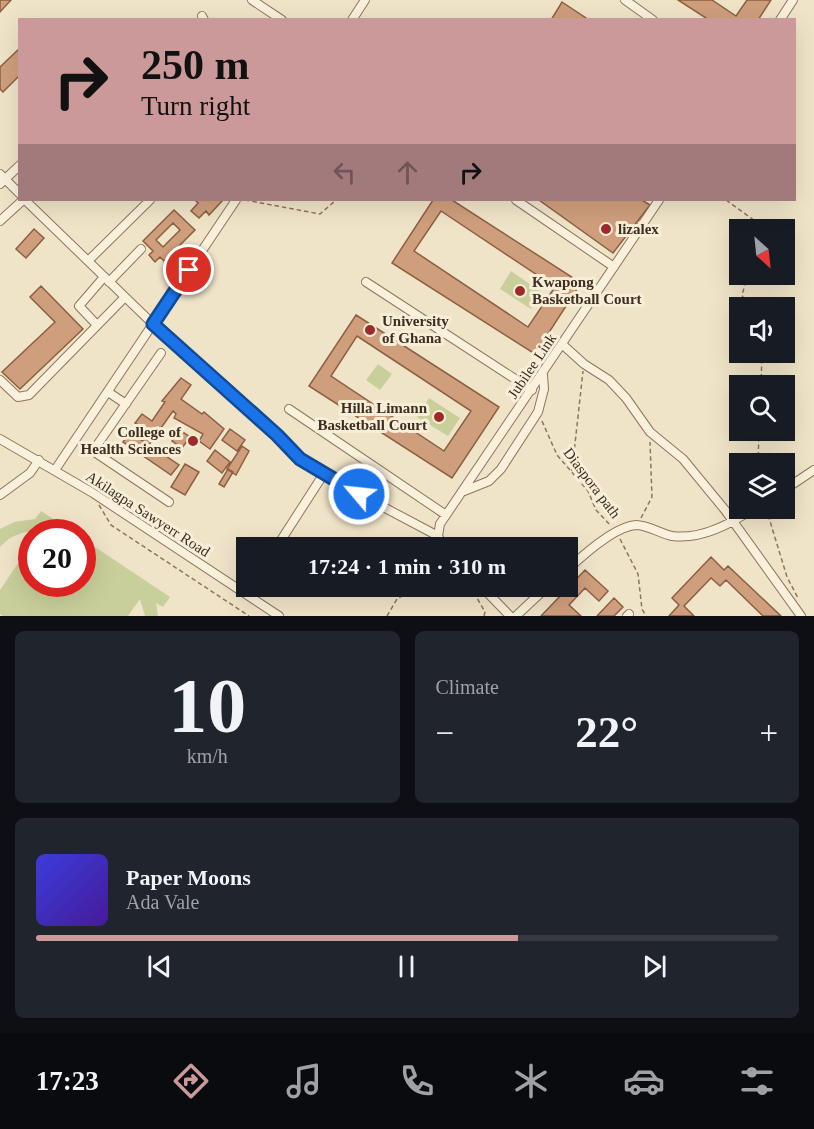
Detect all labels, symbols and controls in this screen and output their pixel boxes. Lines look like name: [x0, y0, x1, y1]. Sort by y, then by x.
icon: right: [42, 42, 120, 120]
text: 250 m: [141, 42, 250, 88]
text: Turn right: [141, 91, 250, 121]
icon: left: [328, 156, 361, 189]
icon: ahead: [391, 156, 424, 189]
icon: right: [454, 156, 487, 189]
north arrow: [729, 219, 795, 285]
map controls: [729, 219, 795, 519]
place label: lizalex: [618, 221, 659, 237]
marker: lizalex: [599, 222, 613, 236]
pin: [163, 244, 214, 295]
icon: arrive: [172, 253, 205, 286]
place label: Kwapong Basketball Court: [532, 274, 642, 307]
marker: Kwapong Basketball Court: [513, 284, 527, 298]
button: sound: [729, 297, 795, 363]
place label: University of Ghana: [382, 313, 449, 346]
marker: University of Ghana: [363, 323, 377, 337]
street label: Jubilee Link: [505, 330, 560, 401]
button: search: [729, 375, 795, 441]
place label: Hilla Limann Basketball Court: [317, 400, 428, 433]
marker: Hilla Limann Basketball Court: [432, 410, 446, 424]
place label: College of Health Sciences: [81, 424, 182, 457]
marker: College of Health Sciences: [186, 434, 200, 448]
street label: Diaspora path: [560, 445, 624, 522]
button: layers: [729, 453, 795, 519]
position arrow: [327, 462, 391, 526]
street label: Akilagpa Sawyerr Road: [83, 468, 213, 560]
speed limit sign: 20: [18, 519, 96, 597]
text: 17:24 · 1 min · 310 m: [308, 554, 506, 579]
text: 10: [168, 662, 246, 749]
text: Climate: [436, 676, 499, 698]
text: 22°: [575, 707, 638, 757]
text: −: [436, 715, 454, 751]
text: +: [759, 715, 778, 751]
text: km/h: [187, 745, 228, 767]
text: Paper Moons: [126, 865, 251, 890]
text: Ada Vale: [126, 891, 200, 913]
icon: previous: [143, 950, 176, 983]
icon: pause: [390, 950, 423, 983]
icon: next: [638, 950, 671, 983]
icon: directions: [170, 1060, 212, 1102]
icon: music: [283, 1060, 325, 1102]
icon: phone: [396, 1060, 438, 1102]
icon: climate: [510, 1060, 552, 1102]
icon: car: [623, 1060, 665, 1102]
icon: filters: [736, 1060, 778, 1102]
text: 17:23: [36, 1066, 99, 1096]

